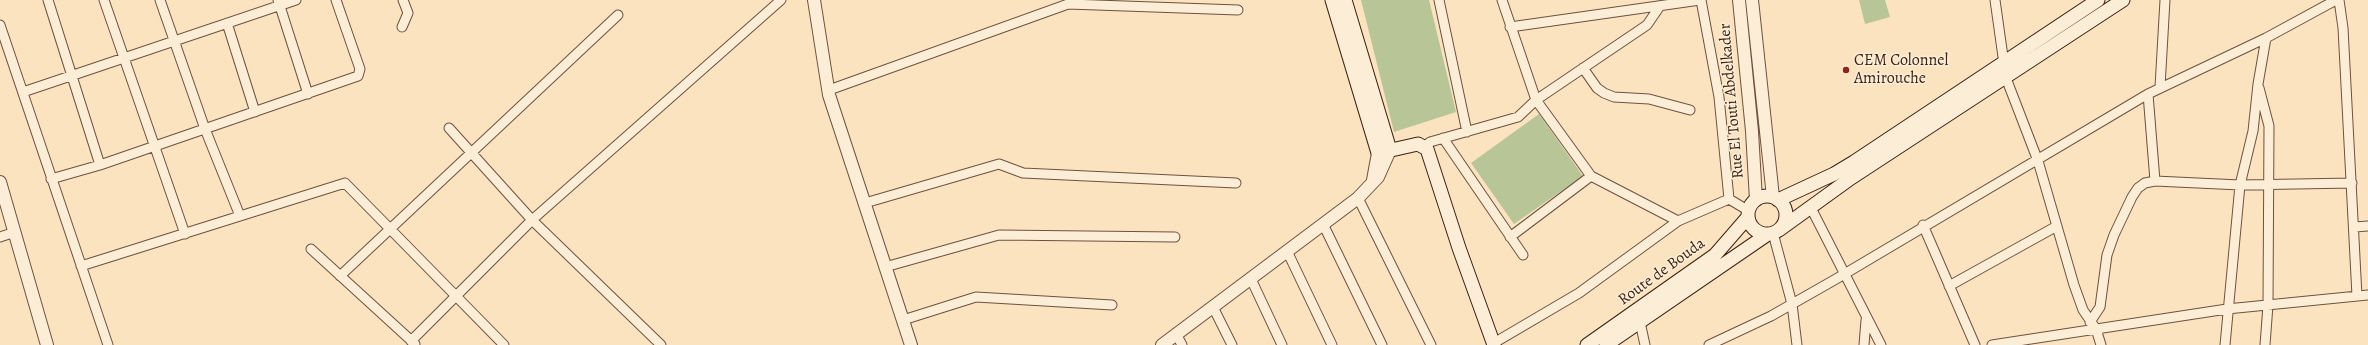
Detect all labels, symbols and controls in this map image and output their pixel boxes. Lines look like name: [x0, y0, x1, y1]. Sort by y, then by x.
street label: Rue El Touti Abdelkader: [1716, 22, 1748, 180]
place label: CEM Colonnel Amirouche: [1854, 51, 1948, 89]
marker: CEM Colonnel Amirouche: [1841, 65, 1851, 75]
street label: Route de Bouda: [1615, 234, 1709, 310]

